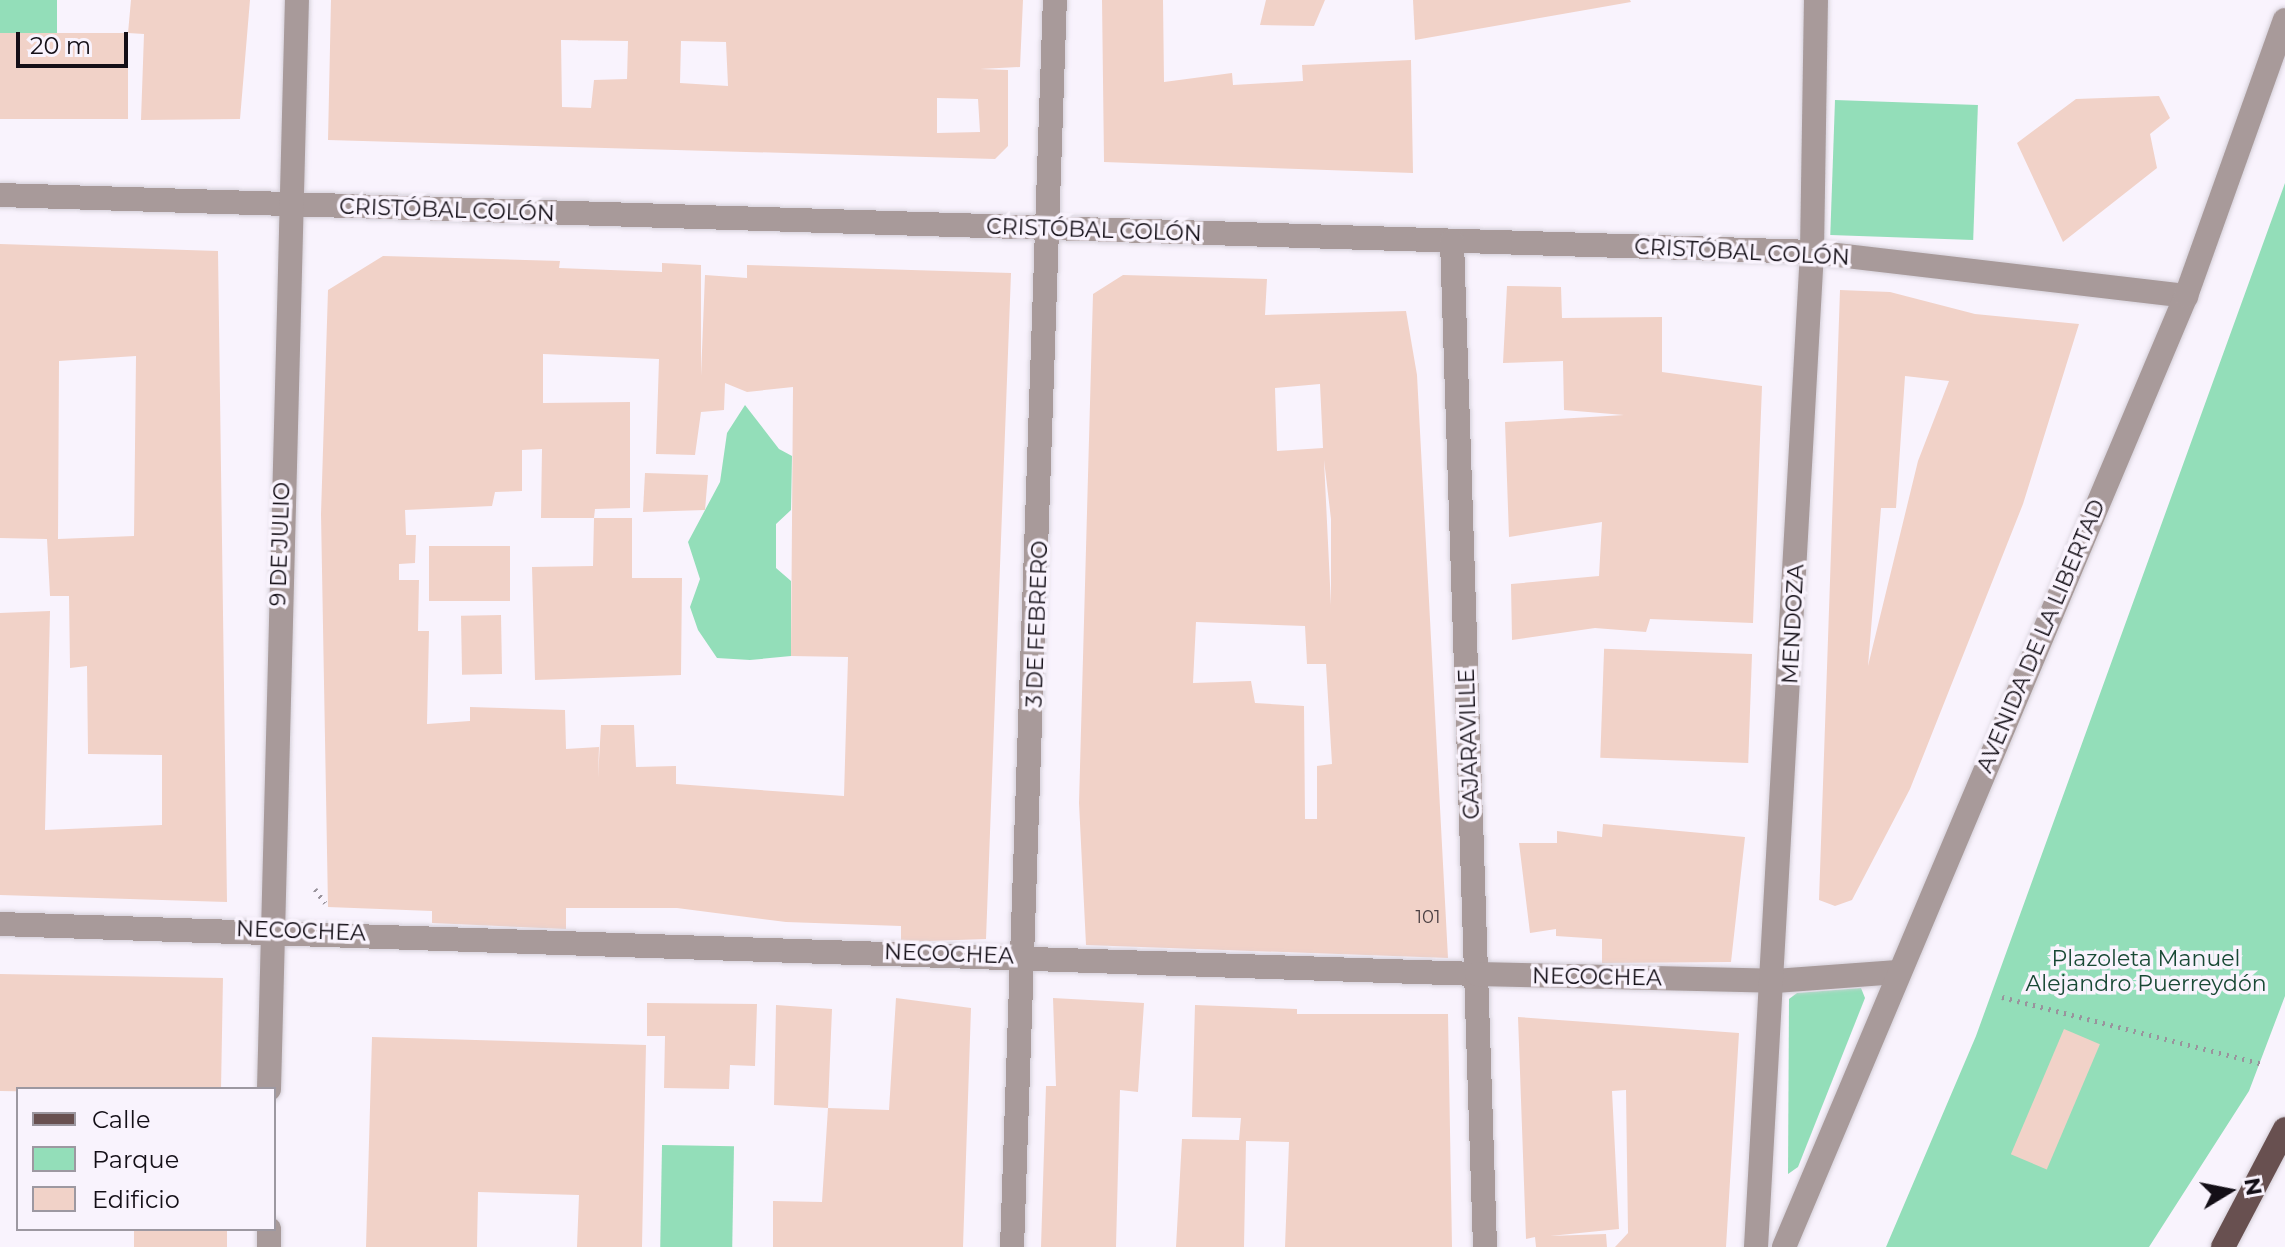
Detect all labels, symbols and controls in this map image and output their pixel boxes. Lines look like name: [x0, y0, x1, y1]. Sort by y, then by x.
scale bar: [20, 16, 132, 66]
text: 20 m: [30, 31, 91, 60]
street label: CRISTÓBAL COLÓN: [339, 193, 555, 227]
street label: CRISTÓBAL COLÓN: [986, 213, 1202, 247]
street label: CRISTÓBAL COLÓN: [1634, 233, 1850, 271]
street label: 9 DE JULIO: [265, 481, 295, 607]
street label: AVENIDA DE LA LIBERTAD: [1971, 495, 2111, 777]
street label: 3 DE FEBRERO: [1021, 540, 1053, 708]
street label: MENDOZA: [1777, 563, 1809, 685]
street label: CAJARAVILLE: [1453, 668, 1485, 820]
house number: 101: [1416, 906, 1440, 928]
street label: NECOCHEA: [236, 916, 366, 946]
street label: NECOCHEA: [884, 939, 1014, 969]
park label: Plazoleta Manuel Alejandro Puerreydón: [2025, 945, 2267, 996]
street label: NECOCHEA: [1532, 963, 1662, 991]
legend: [16, 1087, 276, 1231]
text: Calle: [92, 1105, 150, 1134]
text: Parque: [92, 1145, 179, 1174]
north arrow: [2189, 1151, 2269, 1231]
text: N: [2238, 1176, 2268, 1198]
text: Edificio: [92, 1185, 180, 1214]

